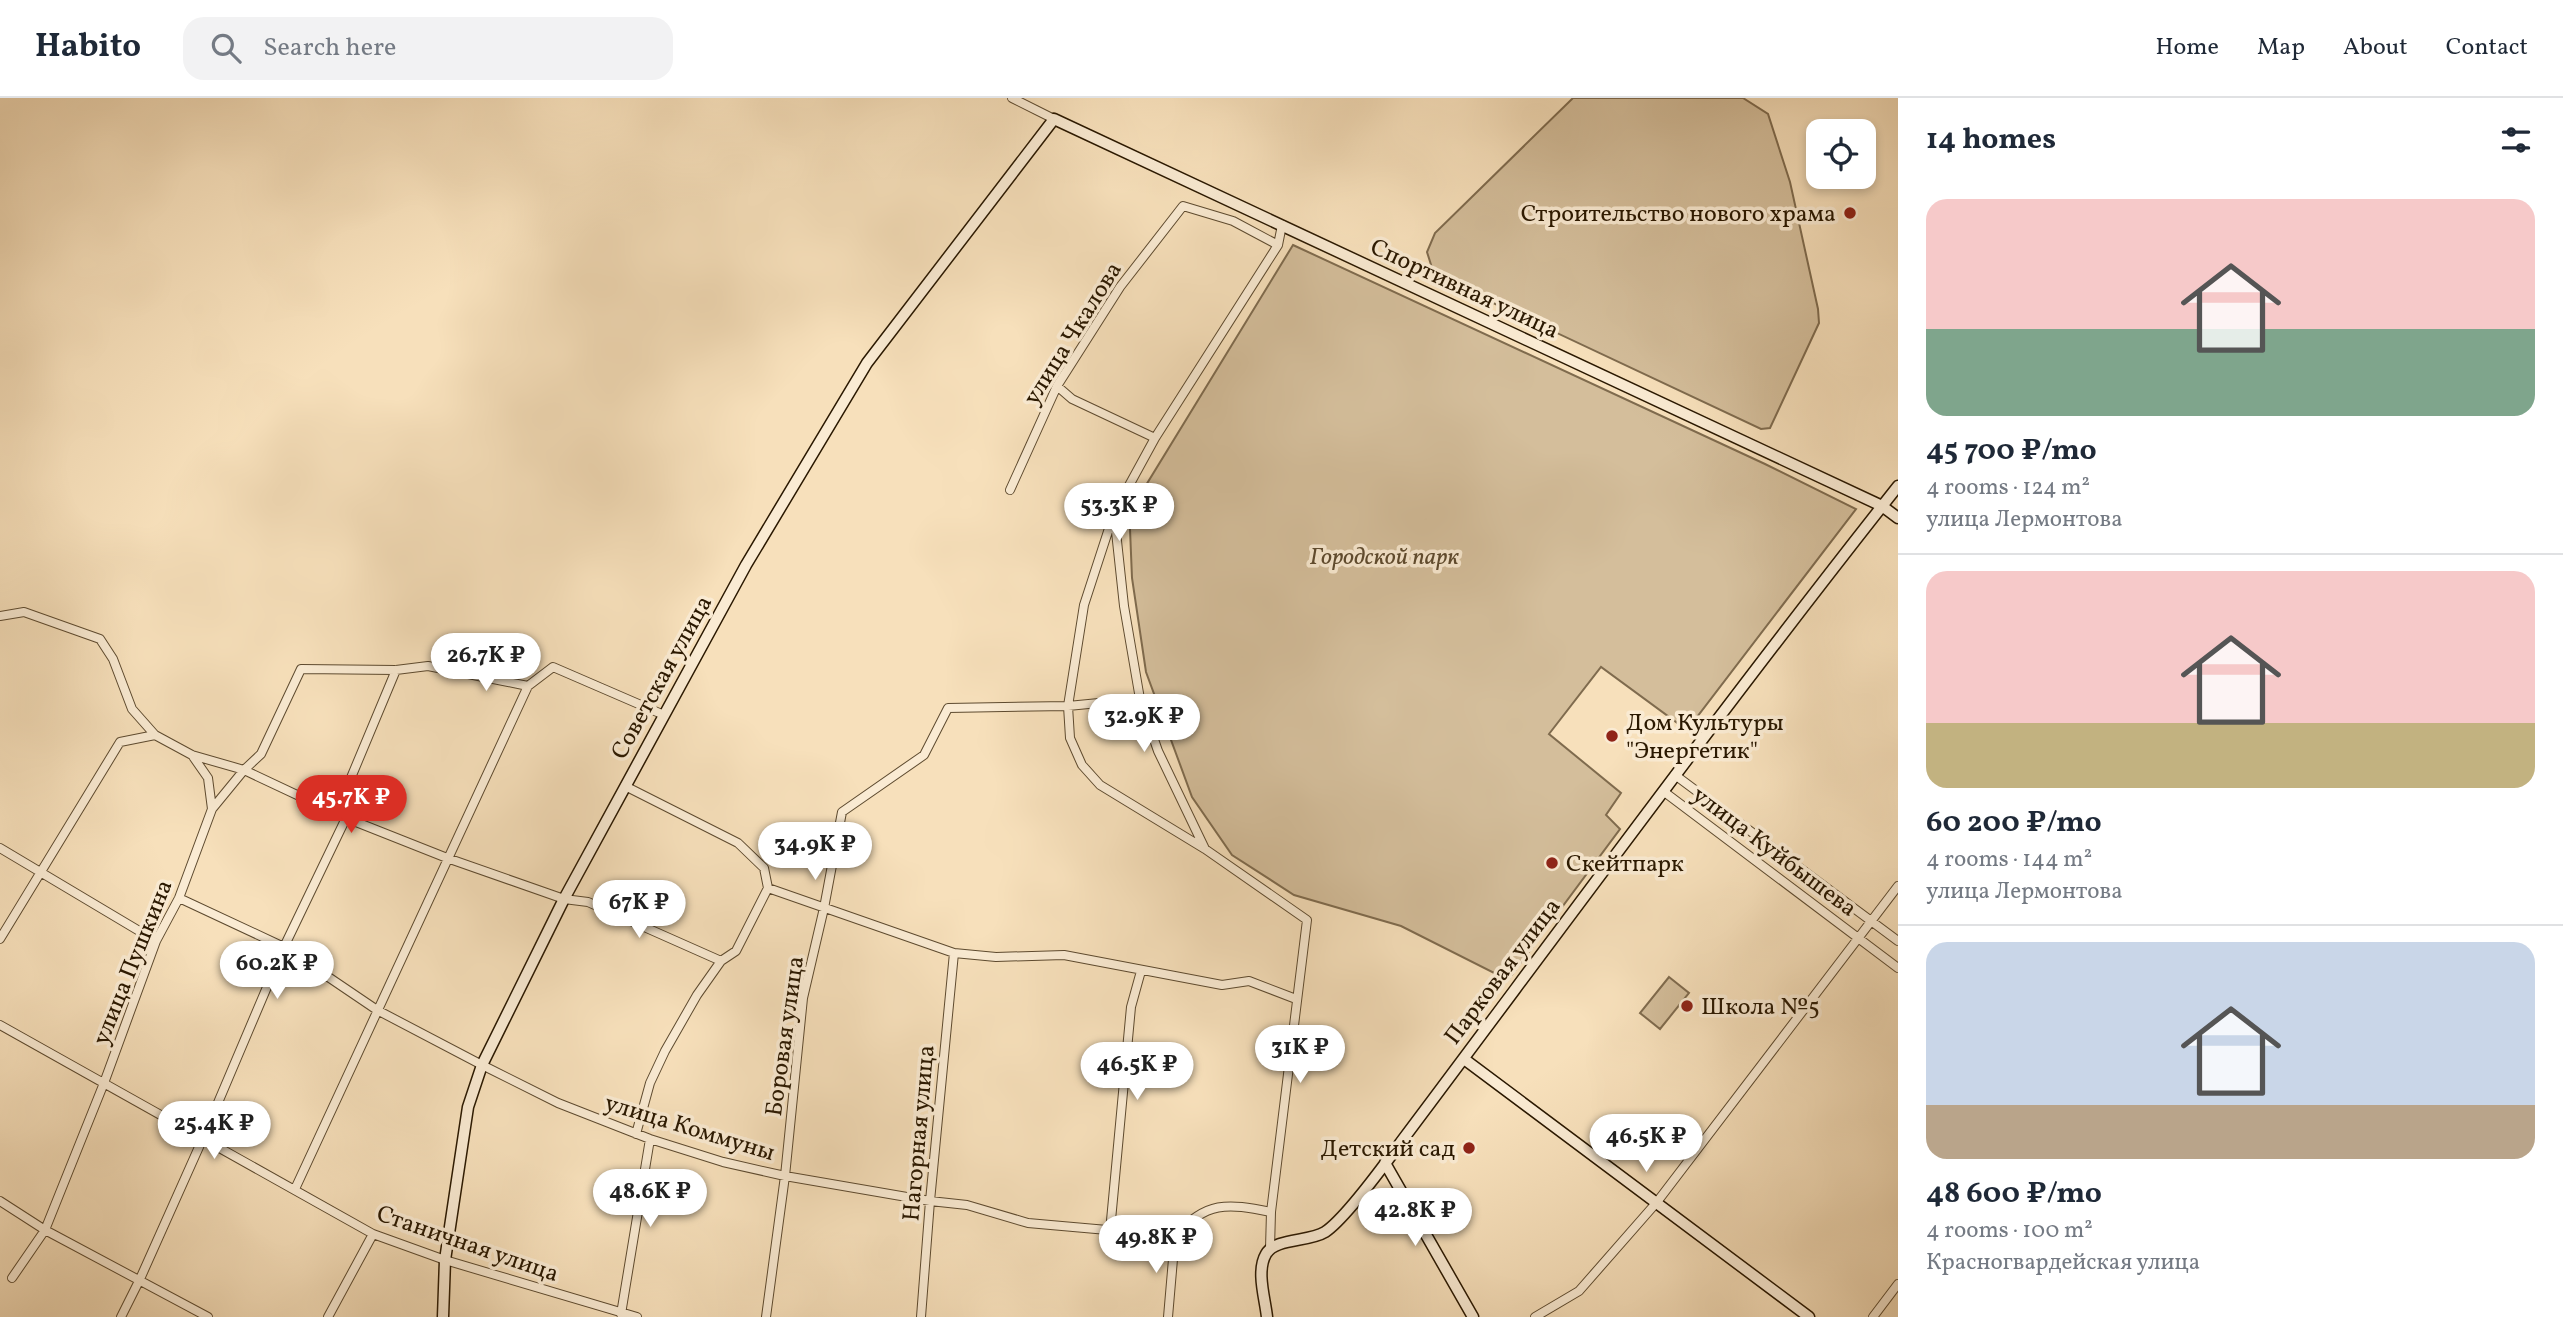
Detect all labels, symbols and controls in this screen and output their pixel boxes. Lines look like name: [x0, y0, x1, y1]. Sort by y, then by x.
search box: [183, 17, 673, 80]
text: Habito: [35, 25, 141, 71]
icon: search: [207, 29, 245, 67]
text: Search here: [263, 30, 396, 66]
text: Home: [2155, 31, 2219, 65]
text: Map: [2257, 31, 2305, 65]
text: About: [2343, 31, 2408, 65]
text: Contact: [2446, 31, 2528, 65]
map controls: [1806, 119, 1876, 189]
button: locate: [1806, 119, 1876, 189]
text: 14 homes: [1926, 119, 2056, 161]
icon: filters: [2497, 121, 2535, 159]
place label: Строительство нового храма: [1521, 198, 1836, 232]
marker: Строительство нового храма: [1842, 205, 1858, 221]
street label: Спортивная улица: [1364, 231, 1564, 349]
icon: home: [2168, 245, 2294, 371]
street label: улица Чкалова: [1016, 256, 1131, 412]
text: 45 700 ₽/mo: [1926, 430, 2097, 472]
text: 4 rooms · 124 m²: [1926, 472, 2090, 504]
pin: 53.3K ₽: [1054, 484, 1184, 543]
text: 53.3K ₽: [1080, 490, 1158, 522]
text: улица Лермонтова: [1926, 504, 2123, 536]
park label: Городской парк: [1309, 541, 1459, 575]
street label: Советская улица: [604, 590, 722, 766]
icon: home: [2168, 617, 2294, 743]
pin: 26.7K ₽: [421, 634, 551, 693]
text: 26.7K ₽: [447, 640, 525, 672]
pin: 32.9K ₽: [1079, 694, 1209, 754]
text: 32.9K ₽: [1104, 701, 1184, 733]
place label: Дом Культуры "Энергетик": [1626, 707, 1784, 769]
marker: Дом Культуры "Энергетик": [1604, 728, 1620, 744]
pin: 45.7K ₽: [286, 776, 416, 835]
street label: улица Куйбышева: [1684, 779, 1863, 926]
text: 45.7K ₽: [312, 782, 390, 814]
text: 60 200 ₽/mo: [1926, 802, 2102, 844]
pin: 34.9K ₽: [750, 822, 880, 882]
text: 34.9K ₽: [774, 829, 856, 861]
text: 4 rooms · 144 m²: [1926, 844, 2092, 876]
place label: Скейтпарк: [1566, 848, 1684, 882]
marker: Скейтпарк: [1544, 855, 1560, 871]
street label: улица Пушкина: [85, 875, 183, 1051]
text: улица Лермонтова: [1926, 876, 2123, 908]
pin: 67K ₽: [590, 880, 688, 940]
text: 67K ₽: [609, 887, 669, 919]
street label: Парковая улица: [1437, 892, 1570, 1053]
pin: 60.2K ₽: [212, 942, 342, 1001]
text: 60.2K ₽: [236, 948, 318, 980]
street label: Боровая улица: [758, 954, 814, 1119]
icon: home: [2168, 988, 2294, 1114]
place label: Школа №5: [1701, 991, 1820, 1025]
marker: Школа №5: [1679, 998, 1695, 1014]
pin: 31K ₽: [1251, 1026, 1349, 1085]
text: 31K ₽: [1271, 1032, 1329, 1064]
pin: 46.5K ₽: [1072, 1042, 1202, 1102]
street label: Нагорная улица: [895, 1044, 945, 1223]
text: 46.5K ₽: [1097, 1049, 1177, 1081]
street label: улица Коммуны: [600, 1087, 779, 1171]
pin: 25.4K ₽: [149, 1102, 279, 1161]
text: 25.4K ₽: [174, 1108, 254, 1140]
pin: 46.5K ₽: [1581, 1114, 1711, 1174]
text: 46.5K ₽: [1606, 1121, 1686, 1153]
place label: Детский сад: [1321, 1133, 1455, 1167]
marker: Детский сад: [1461, 1140, 1477, 1156]
pin: 48.6K ₽: [585, 1170, 715, 1229]
text: 48 600 ₽/mo: [1926, 1173, 2102, 1215]
text: 48.6K ₽: [609, 1176, 691, 1208]
pin: 42.8K ₽: [1350, 1188, 1480, 1248]
text: 42.8K ₽: [1374, 1195, 1456, 1227]
street label: Станичная улица: [372, 1198, 563, 1292]
text: 4 rooms · 100 m²: [1926, 1215, 2093, 1247]
pin: 49.8K ₽: [1091, 1216, 1221, 1275]
text: 49.8K ₽: [1115, 1222, 1197, 1254]
text: Красногвардейская улица: [1926, 1247, 2200, 1279]

